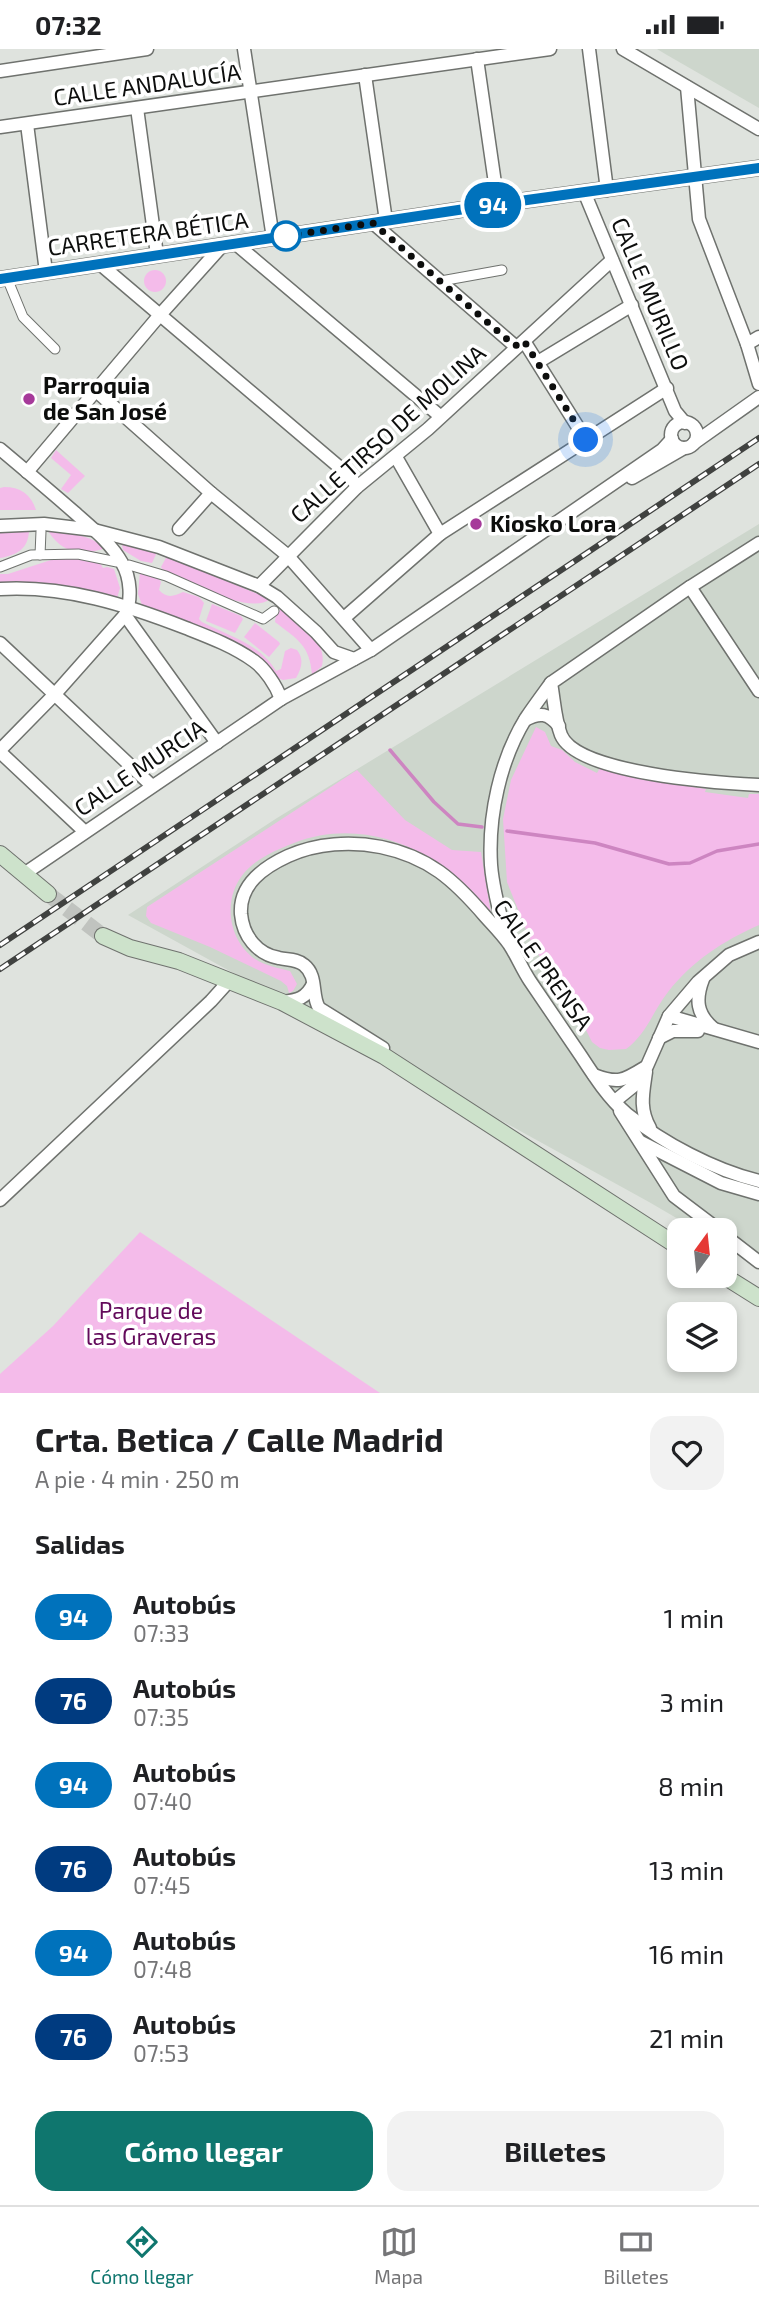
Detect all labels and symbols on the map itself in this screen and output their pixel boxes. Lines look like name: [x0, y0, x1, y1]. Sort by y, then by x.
street label: CALLE ANDALUCÍA: [51, 57, 243, 111]
line badge: 94: [462, 182, 524, 228]
street label: CARRETERA BÉTICA: [46, 205, 251, 261]
street label: CALLE MURILLO: [606, 213, 696, 374]
unlabelled marker: [271, 221, 301, 251]
street label: CALLE TIRSO DE MOLINA: [284, 338, 491, 528]
place label: Parroquia de San José: [43, 371, 167, 425]
marker: Parroquia de San José: [21, 391, 37, 407]
your location: [568, 422, 603, 457]
place label: Kiosko Lora: [490, 509, 616, 537]
marker: Kiosko Lora: [468, 516, 484, 532]
street label: CALLE MURCIA: [69, 713, 211, 821]
street label: CALLE PRENSA: [488, 894, 600, 1036]
north arrow: [667, 1218, 737, 1288]
park label: Parque de las Graveras: [86, 1296, 216, 1350]

